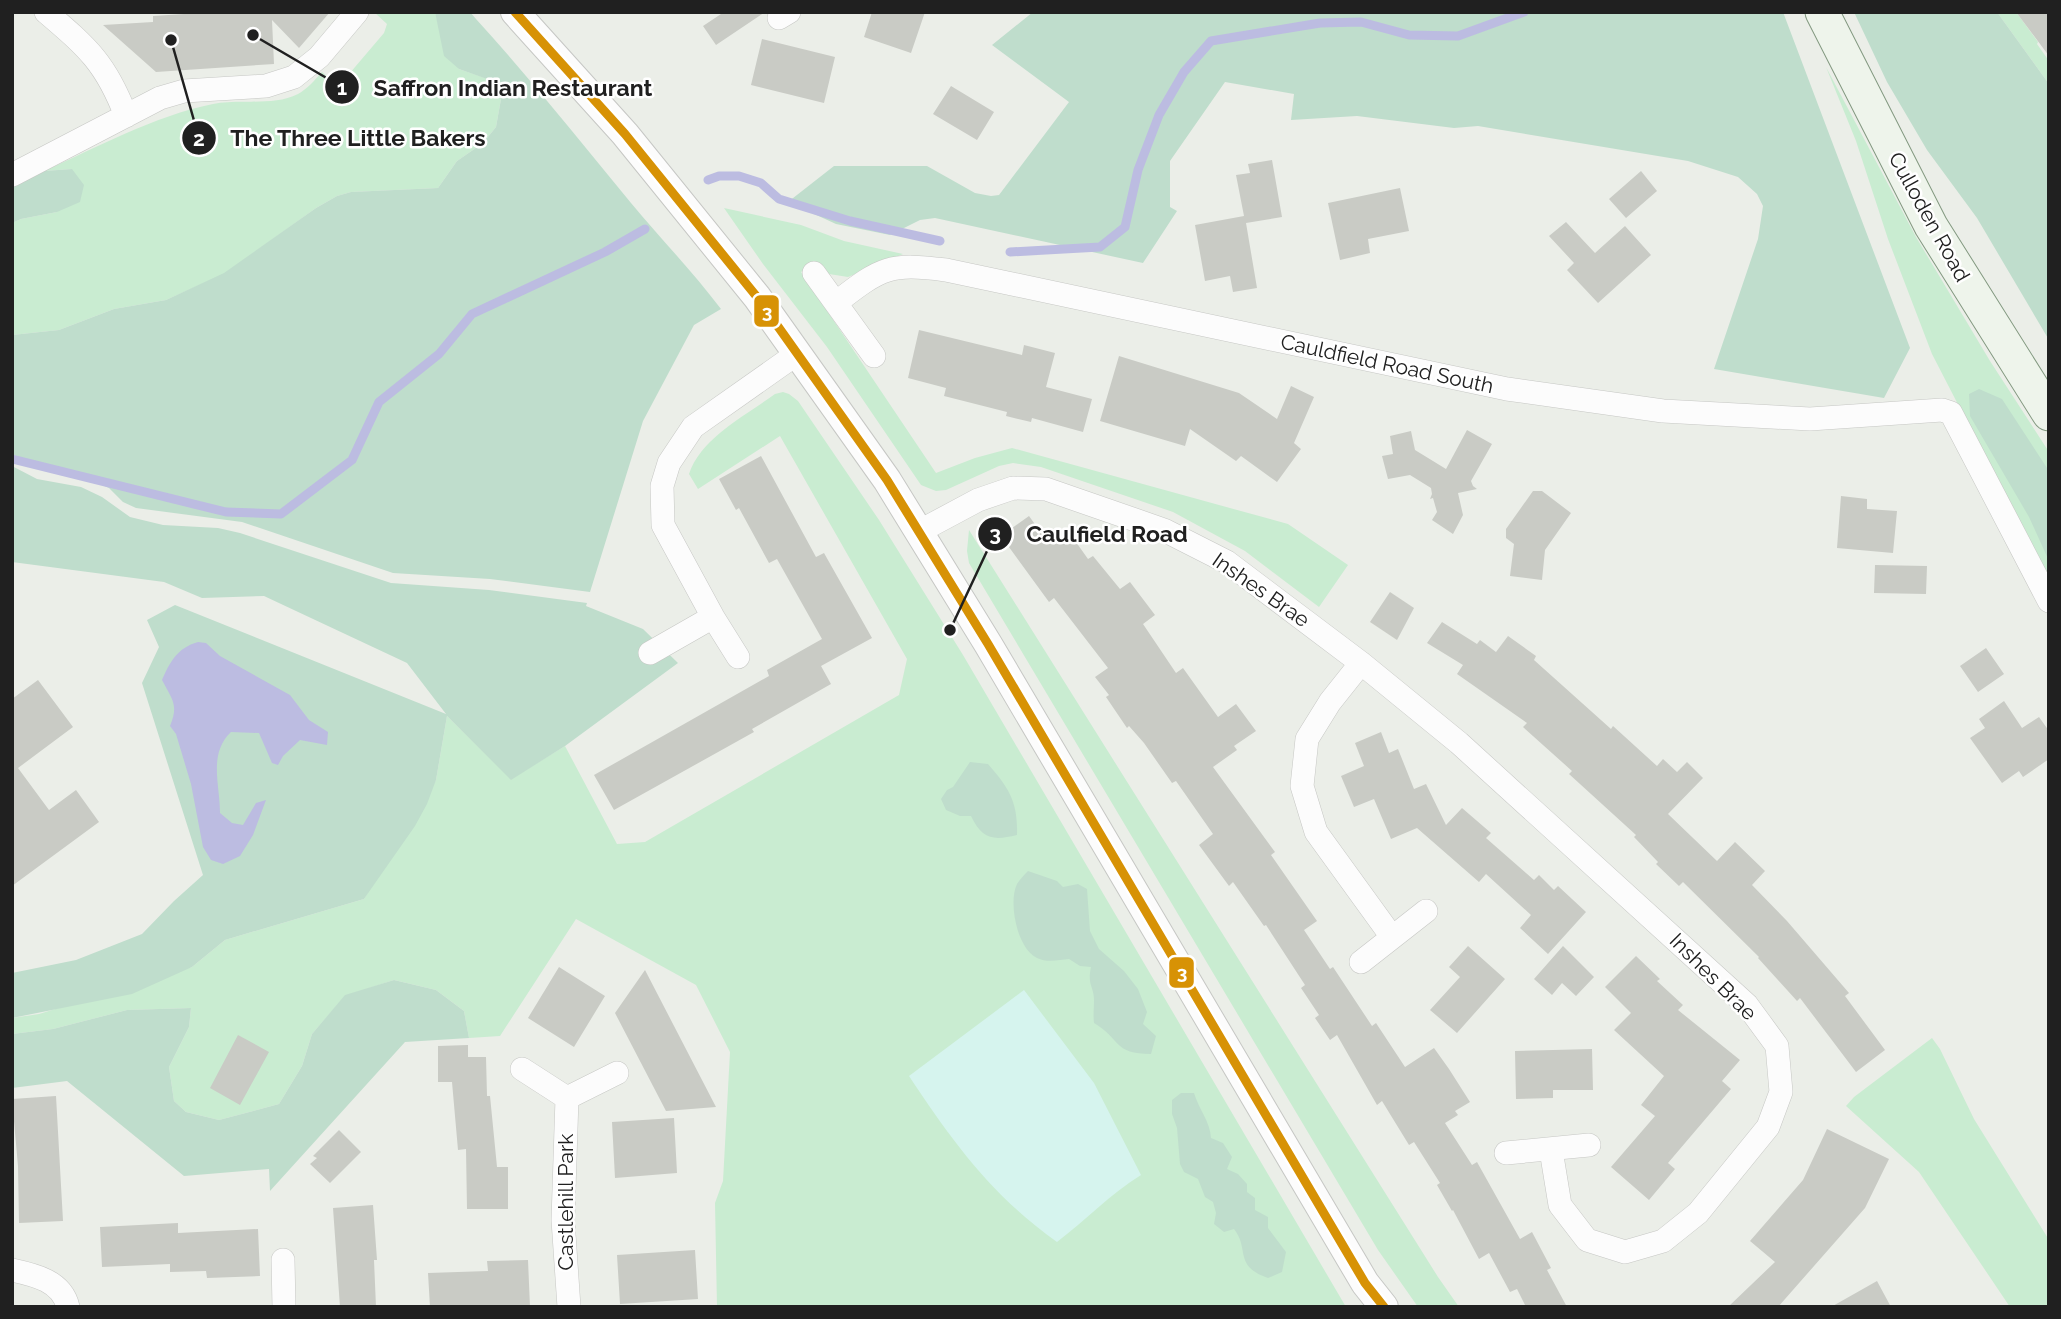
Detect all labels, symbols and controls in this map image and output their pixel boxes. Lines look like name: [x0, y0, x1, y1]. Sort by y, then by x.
callout: Saffron Indian Restaurant: [324, 65, 666, 109]
text: Saffron Indian Restaurant: [374, 74, 653, 101]
text: 1: [337, 75, 347, 100]
callout: The Three Little Bakers: [181, 116, 500, 160]
text: The Three Little Bakers: [230, 124, 486, 151]
text: 2: [193, 126, 205, 151]
street label: Culloden Road: [1884, 148, 1975, 286]
line badge: 3: [753, 294, 780, 328]
text: 3: [762, 300, 772, 322]
street label: Cauldfield Road South: [1278, 329, 1496, 398]
callout: Caulfield Road: [978, 512, 1202, 556]
text: Caulfield Road: [1026, 520, 1188, 547]
text: 3: [989, 521, 1001, 546]
street label: Inshes Brae: [1208, 547, 1315, 632]
street label: Inshes Brae: [1665, 928, 1762, 1025]
line badge: 3: [1168, 956, 1195, 989]
text: 3: [1177, 961, 1187, 983]
street label: Castlehill Park: [553, 1134, 578, 1270]

